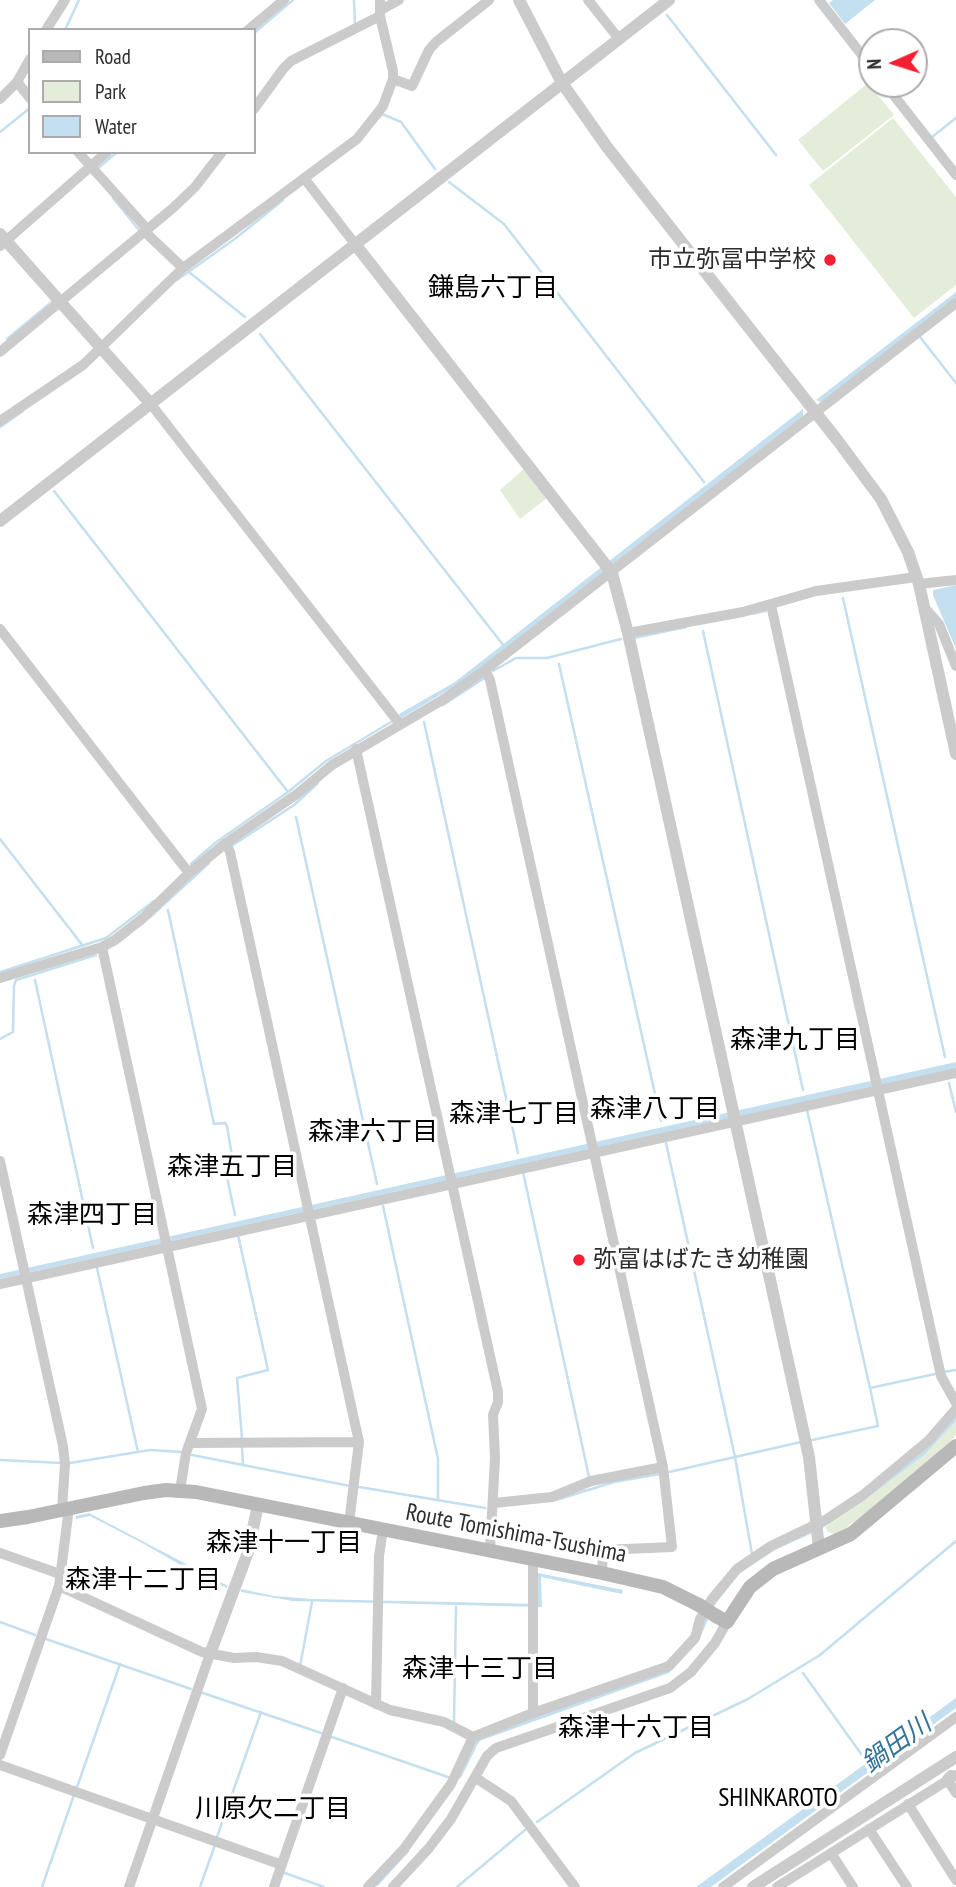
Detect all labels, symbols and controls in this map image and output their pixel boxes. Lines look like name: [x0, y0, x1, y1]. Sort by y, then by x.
legend: [28, 28, 256, 154]
north arrow: [858, 28, 928, 98]
text: Road: [95, 43, 131, 70]
text: N: [862, 58, 886, 70]
text: Park: [95, 78, 126, 105]
text: Water: [95, 113, 137, 140]
place label: 市立弥冨中学校: [648, 246, 816, 274]
marker: 市立弥冨中学校: [822, 252, 838, 268]
district label: 鎌島六丁目: [428, 273, 558, 305]
district label: 森津九丁目: [730, 1025, 860, 1057]
district label: 森津八丁目: [590, 1094, 720, 1126]
district label: 森津七丁目: [449, 1099, 579, 1131]
district label: 森津六丁目: [308, 1117, 438, 1149]
district label: 森津五丁目: [167, 1152, 297, 1184]
district label: 森津四丁目: [27, 1200, 157, 1232]
place label: 弥富はばたき幼稚園: [593, 1246, 809, 1274]
marker: 弥富はばたき幼稚園: [571, 1252, 587, 1268]
street label: Route Tomishima-Tsushima: [403, 1498, 629, 1570]
district label: 森津十一丁目: [206, 1528, 362, 1560]
district label: 森津十二丁目: [65, 1565, 221, 1597]
district label: 森津十三丁目: [402, 1654, 558, 1686]
water label: 鍋田川: [856, 1708, 938, 1780]
district label: 森津十六丁目: [558, 1713, 714, 1745]
district label: SHINKAROTO: [709, 1783, 847, 1815]
district label: 川原欠二丁目: [195, 1794, 351, 1826]

